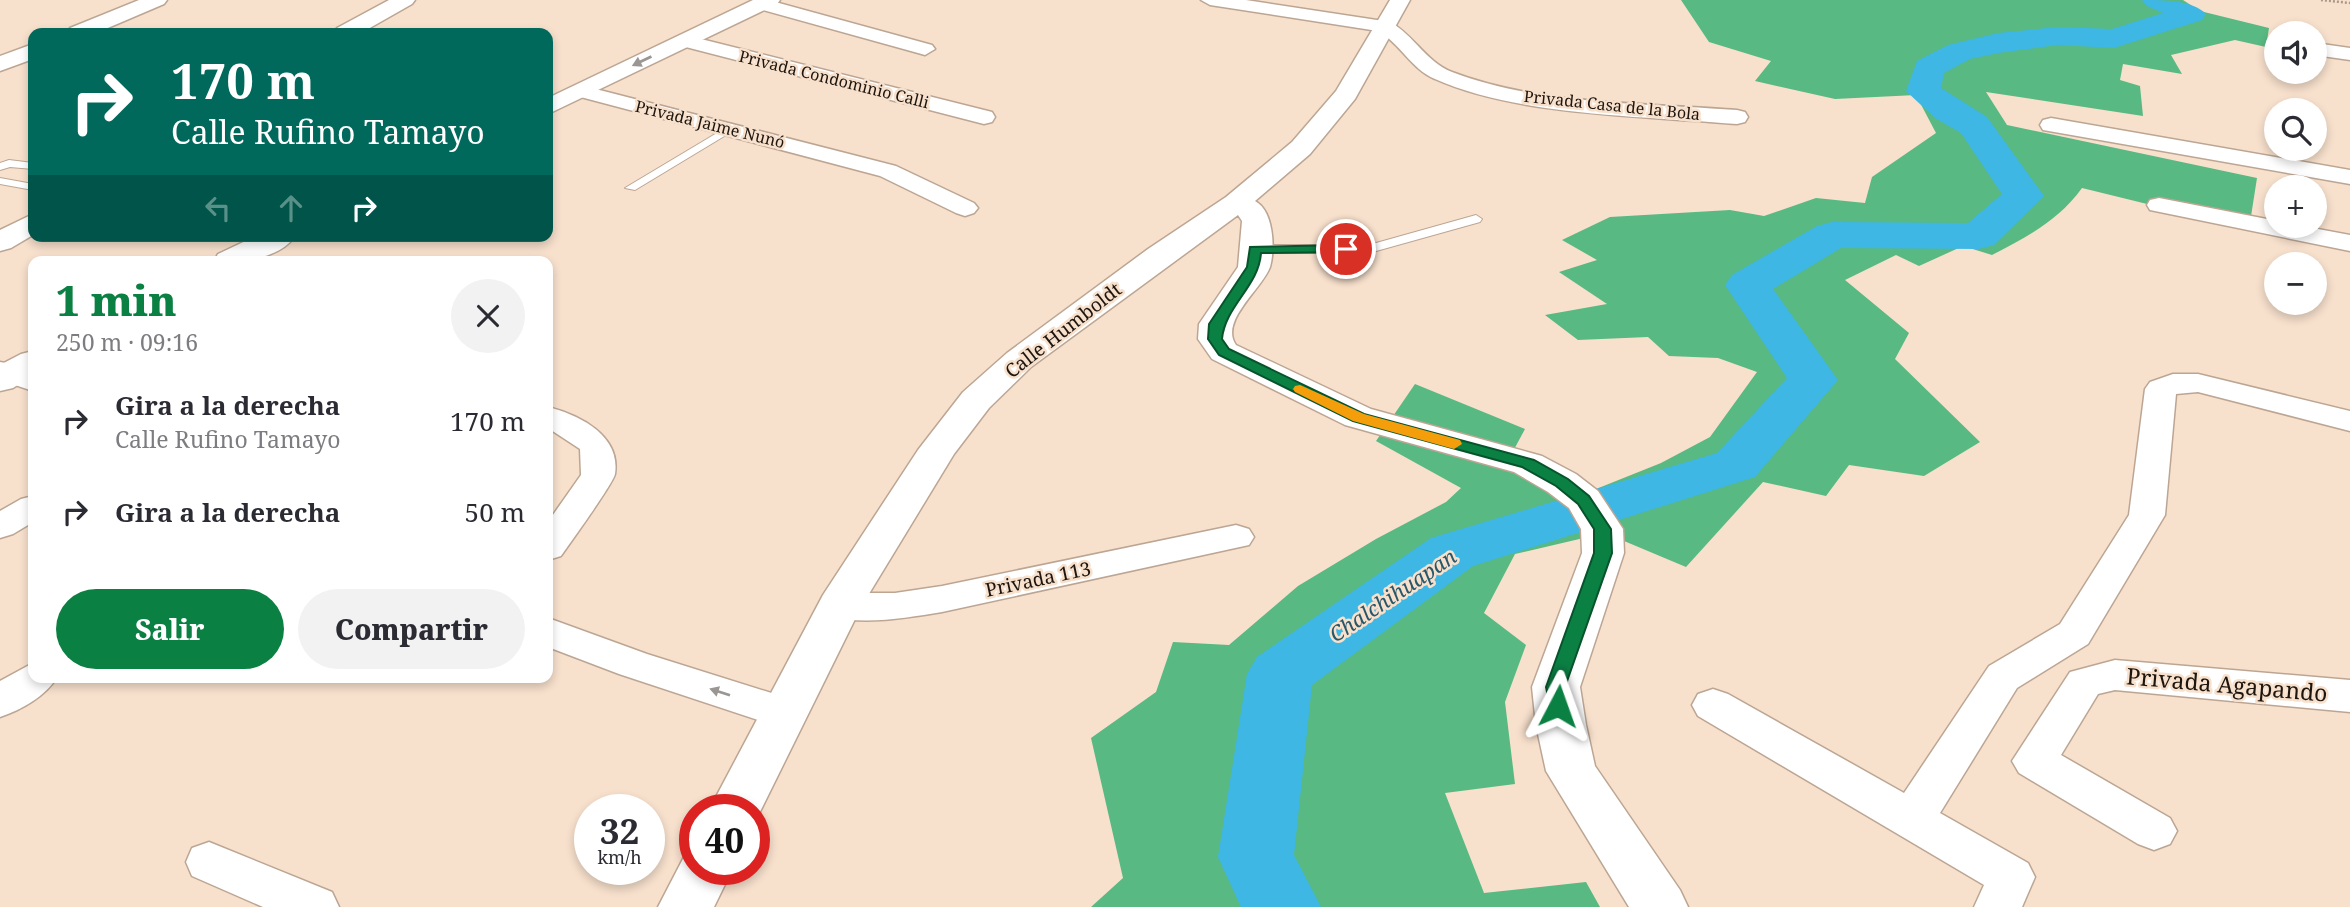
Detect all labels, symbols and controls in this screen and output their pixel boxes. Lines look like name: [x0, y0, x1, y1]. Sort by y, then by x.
map controls: [2264, 21, 2327, 315]
button: sound: [2264, 21, 2327, 84]
street label: Privada Condominio Calli: [737, 45, 931, 113]
text: 170 m: [171, 47, 315, 113]
icon: right: [56, 56, 147, 147]
one-way arrow: [632, 56, 652, 67]
street label: Privada Casa de la Bola: [1523, 85, 1701, 125]
street label: Privada Jaime Nunó: [633, 95, 787, 153]
button: search: [2264, 98, 2327, 161]
text: Calle Rufino Tamayo: [171, 110, 485, 153]
button: +: [2264, 175, 2327, 238]
icon: left: [199, 189, 237, 227]
icon: ahead: [272, 189, 310, 227]
icon: right: [345, 189, 383, 227]
pin: [1316, 219, 1376, 279]
icon: arrive: [1327, 230, 1365, 268]
button: −: [2264, 252, 2327, 315]
text: 1 min: [56, 271, 177, 328]
street label: Calle Humboldt: [999, 276, 1127, 384]
button: close: [451, 279, 525, 353]
text: 250 m · 09:16: [56, 326, 198, 358]
text: Gira a la derecha: [115, 387, 340, 423]
icon: right: [56, 402, 94, 440]
text: 170 m: [450, 403, 525, 439]
text: Calle Rufino Tamayo: [115, 423, 341, 455]
icon: right: [56, 493, 94, 531]
text: Gira a la derecha: [115, 494, 340, 530]
text: 50 m: [465, 494, 525, 530]
water label: Chalchihuapan: [1323, 542, 1462, 648]
street label: Privada 113: [983, 555, 1093, 603]
button: Salir: [56, 589, 284, 669]
button: Compartir: [298, 589, 525, 669]
street label: Privada Agapando: [2125, 659, 2329, 709]
position arrow: [1521, 669, 1595, 743]
one-way arrow: [709, 686, 730, 697]
speed limit sign: 40: [679, 794, 770, 885]
text: 32: [600, 807, 639, 854]
text: km/h: [597, 845, 642, 869]

